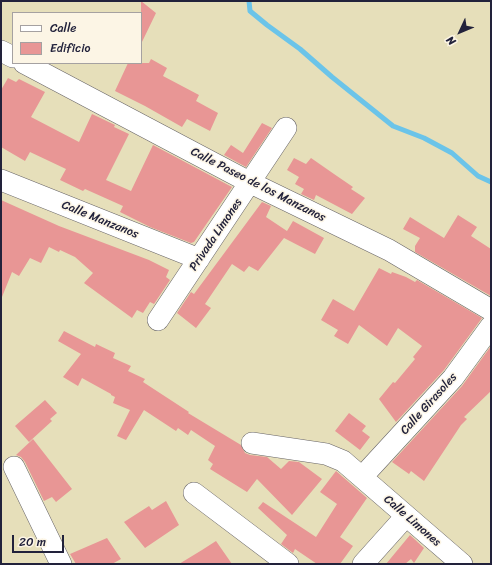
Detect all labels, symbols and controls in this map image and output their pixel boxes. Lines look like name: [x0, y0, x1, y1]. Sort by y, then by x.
legend: [12, 12, 142, 64]
north arrow: [440, 12, 480, 52]
text: Calle: [50, 17, 77, 39]
text: N: [442, 31, 460, 50]
text: Edificio: [50, 37, 90, 59]
street label: Calle Paseo de los Manzanos: [188, 145, 328, 225]
street label: Privada Limones: [187, 196, 245, 274]
street label: Calle Manzanos: [59, 198, 141, 242]
street label: Calle Girasoles: [398, 370, 460, 438]
street label: Calle Limones: [380, 492, 444, 550]
scale bar: [14, 527, 66, 553]
text: 20 m: [19, 531, 46, 553]

